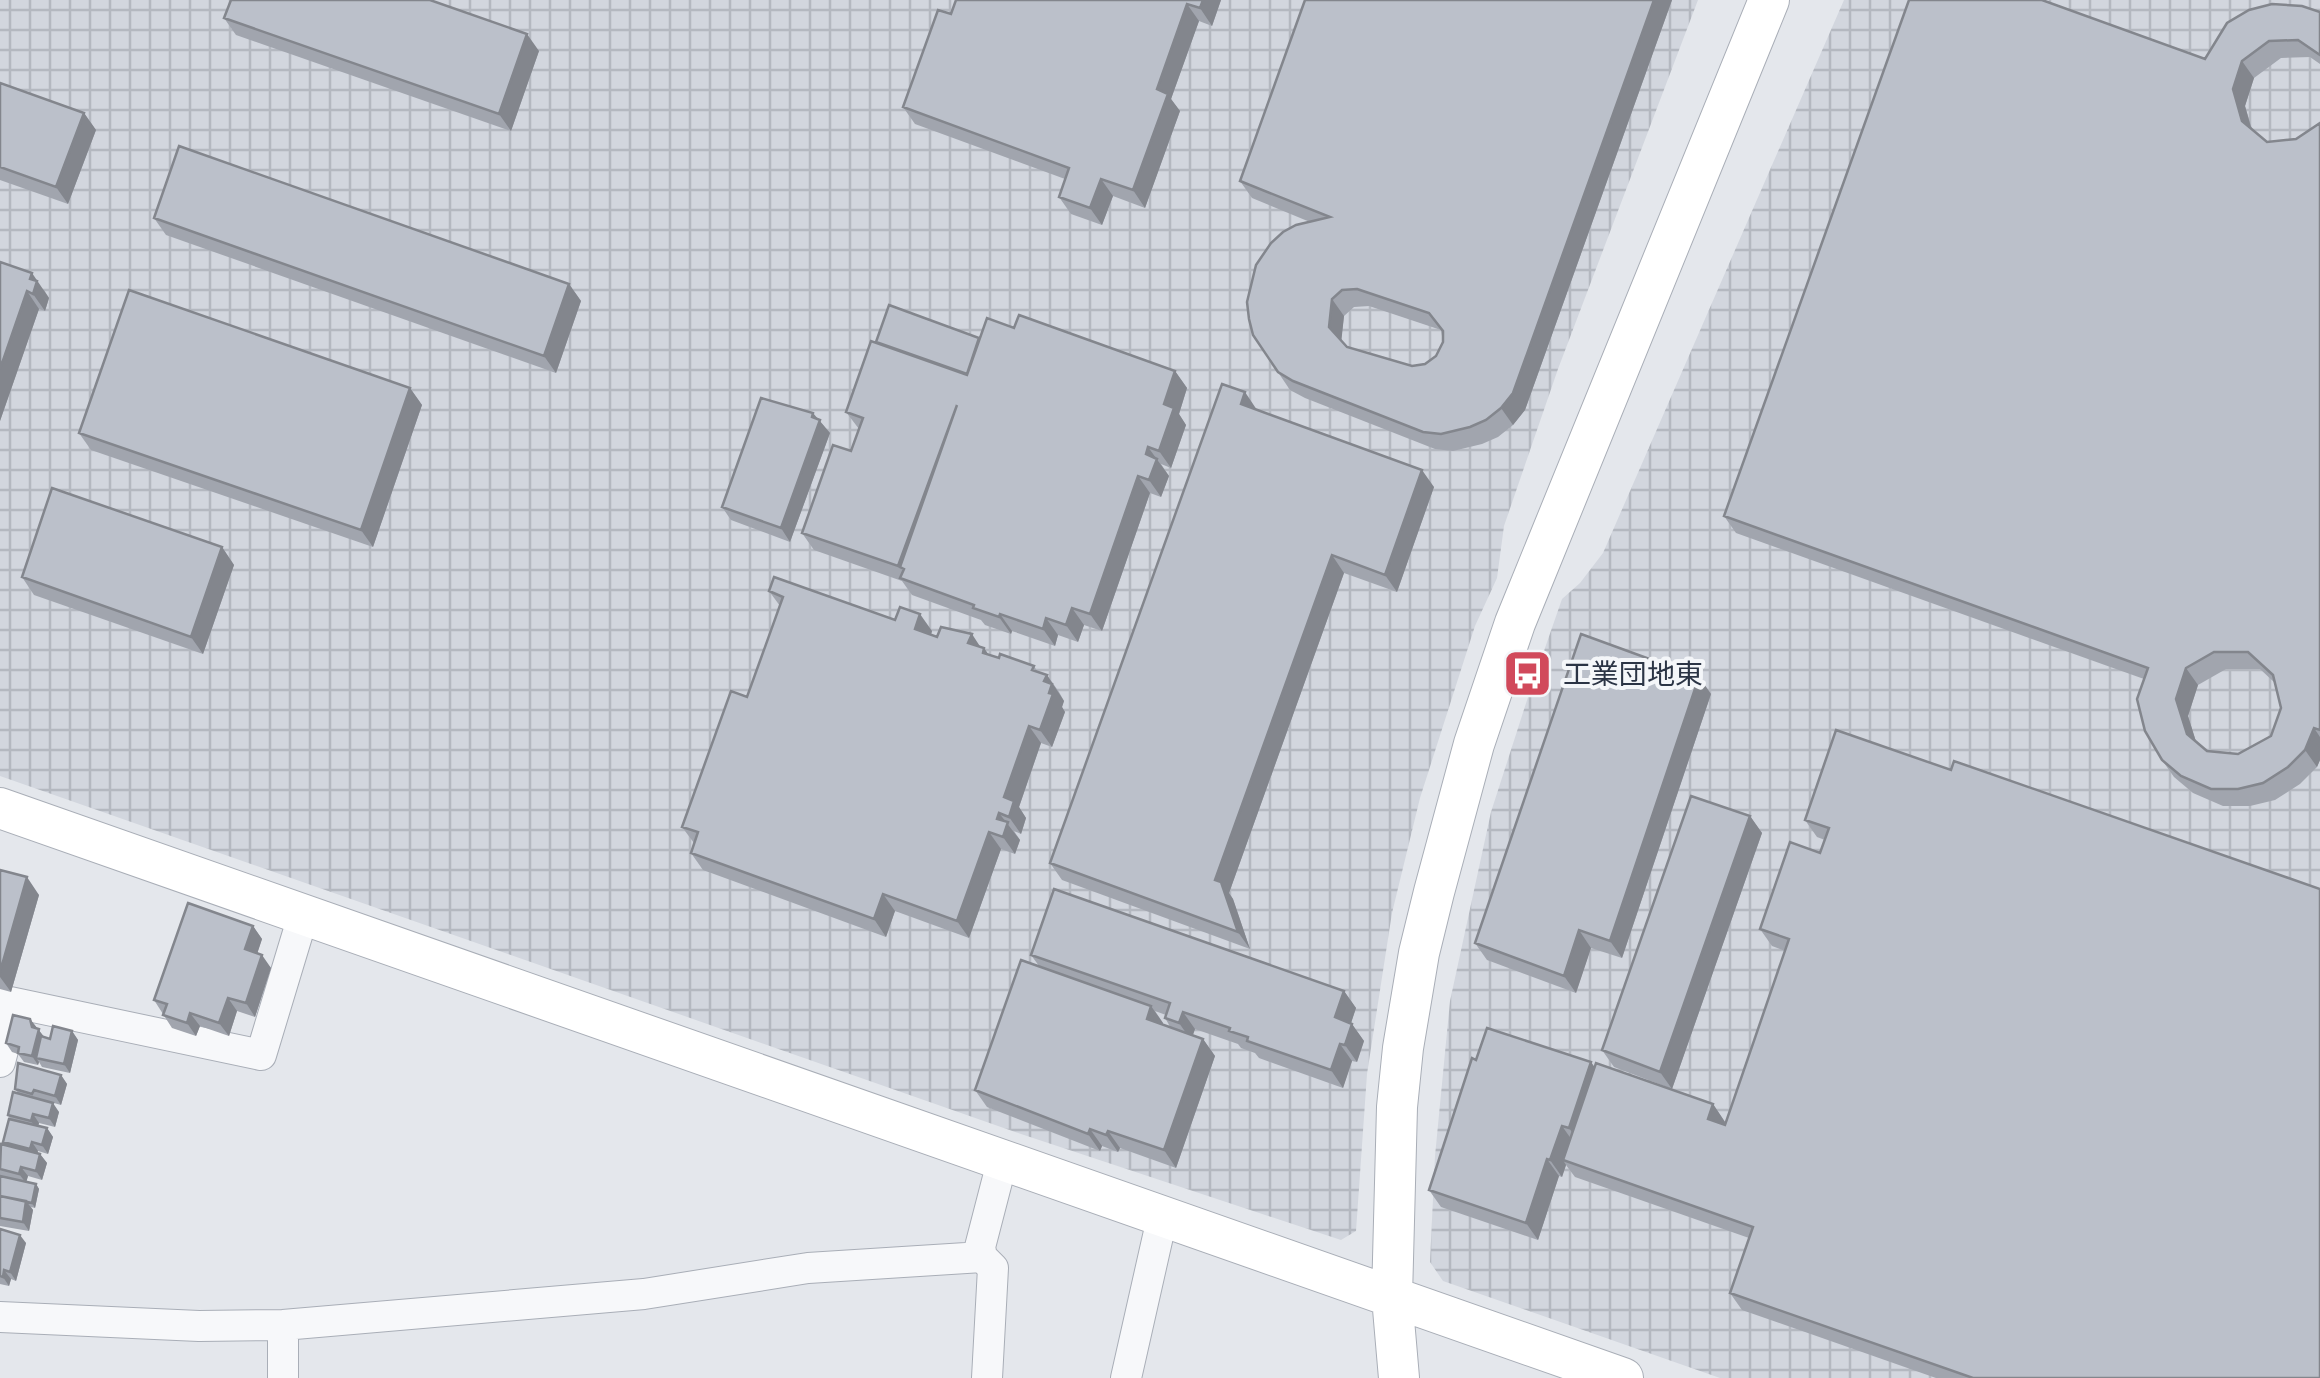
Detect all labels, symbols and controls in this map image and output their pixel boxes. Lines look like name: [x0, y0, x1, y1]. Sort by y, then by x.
bus stop icon: 工業団地東: [1502, 648, 1554, 700]
place label: 工業団地東: [1563, 658, 1703, 691]

